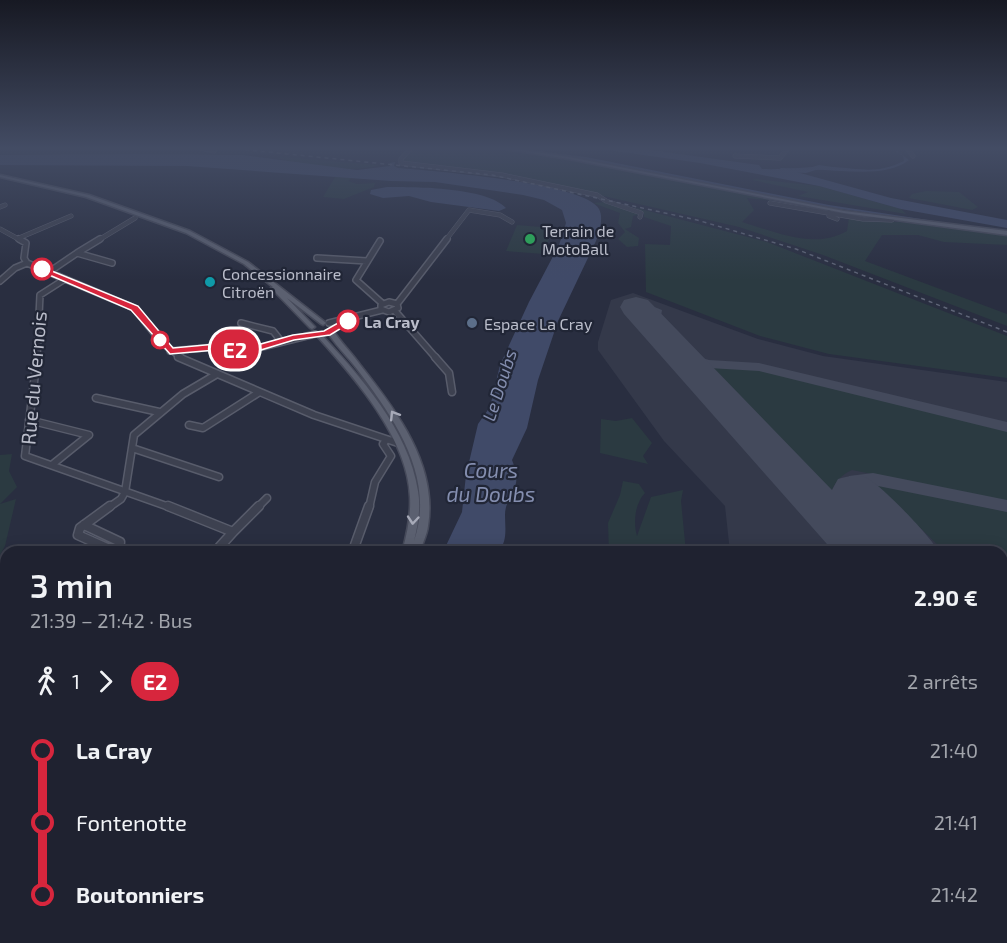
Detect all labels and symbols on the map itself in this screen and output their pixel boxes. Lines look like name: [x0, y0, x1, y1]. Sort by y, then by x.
place label: Terrain de MotoBall: [542, 221, 614, 258]
marker: Terrain de MotoBall: [523, 232, 537, 246]
unlabelled marker: [31, 258, 53, 280]
place label: Concessionnaire Citroën: [222, 264, 341, 301]
marker: Concessionnaire Citroën: [203, 275, 217, 289]
street label: Rue du Vernois: [15, 310, 51, 446]
marker: La Cray: [337, 310, 359, 332]
place label: La Cray: [364, 312, 419, 332]
place label: Espace La Cray: [484, 314, 593, 333]
marker: Espace La Cray: [465, 316, 479, 330]
line badge: E2: [208, 330, 262, 368]
unlabelled marker: [151, 331, 169, 349]
water label: Le Doubs: [477, 346, 521, 424]
one-way arrow: [390, 411, 402, 421]
water label: Cours du Doubs: [447, 457, 535, 506]
one-way arrow: [407, 515, 420, 524]

